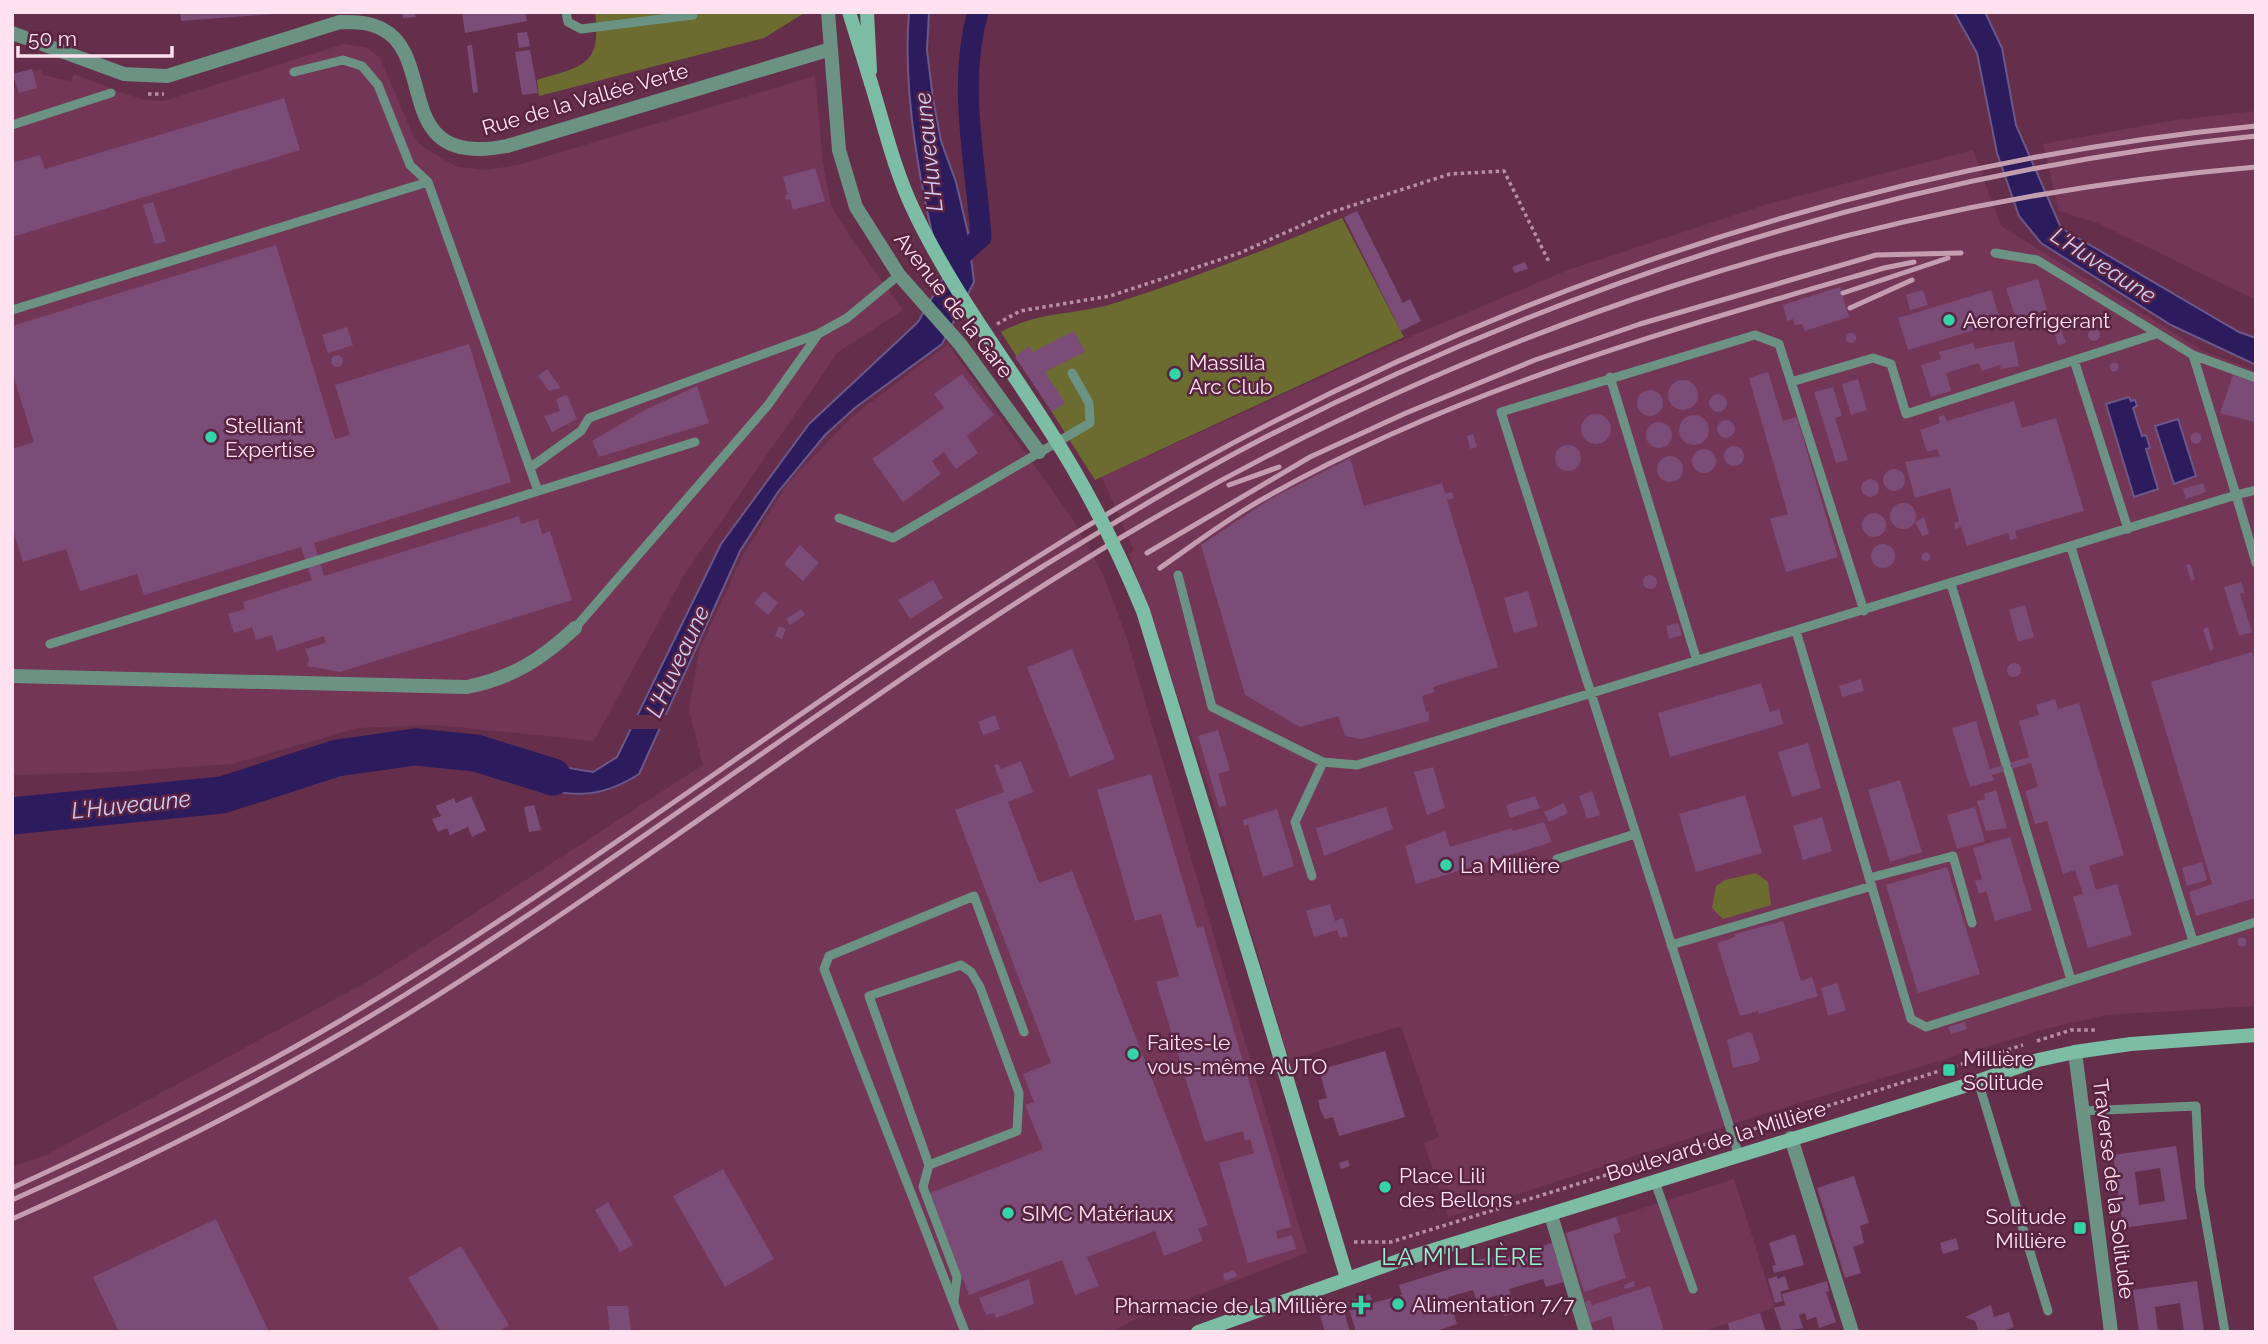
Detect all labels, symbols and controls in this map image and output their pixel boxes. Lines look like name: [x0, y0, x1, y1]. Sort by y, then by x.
scale bar: [18, 14, 172, 58]
text: 50 m: [28, 26, 77, 51]
street label: Rue de la Vallée Verte: [479, 58, 691, 140]
water label: L'Huveaune: [908, 91, 948, 213]
water label: L'Huveaune: [2046, 221, 2162, 309]
street label: Avenue de la Gare: [889, 227, 1019, 383]
place label: Aerorefrigerant: [1963, 308, 2110, 333]
marker: Aerorefrigerant: [1941, 312, 1957, 328]
place label: Massilia Arc Club: [1189, 350, 1273, 399]
marker: Massilia Arc Club: [1167, 366, 1183, 382]
place label: Stelliant Expertise: [225, 413, 315, 462]
marker: Stelliant Expertise: [203, 429, 219, 445]
water label: L'Huveaune: [639, 601, 715, 721]
water label: L'Huveaune: [70, 784, 192, 824]
place label: La Millière: [1460, 853, 1560, 878]
marker: La Millière: [1438, 857, 1454, 873]
place label: Faites-le vous-même AUTO: [1147, 1030, 1327, 1079]
marker: Faites-le vous-même AUTO: [1125, 1046, 1141, 1062]
place label: Millière Solitude: [1963, 1046, 2043, 1095]
marker: Millière Solitude: [1941, 1062, 1957, 1078]
street label: Traverse de la Solitude: [2088, 1078, 2140, 1300]
street label: Boulevard de la Millière: [1603, 1096, 1829, 1186]
place label: Place Lili des Bellons: [1399, 1163, 1513, 1212]
marker: Place Lili des Bellons: [1377, 1179, 1393, 1195]
place label: SIMC Matériaux: [1022, 1201, 1174, 1226]
place label: Solitude Millière: [1986, 1204, 2066, 1253]
marker: SIMC Matériaux: [1000, 1205, 1016, 1221]
marker: Solitude Millière: [2072, 1220, 2088, 1236]
district label: LA MILLIÈRE: [1381, 1242, 1545, 1271]
place label: Alimentation 7/7: [1412, 1292, 1575, 1317]
place label: Pharmacie de la Millière: [1114, 1293, 1347, 1318]
marker: Alimentation 7/7: [1390, 1296, 1406, 1312]
marker: Pharmacie de la Millière: [1353, 1297, 1369, 1313]

